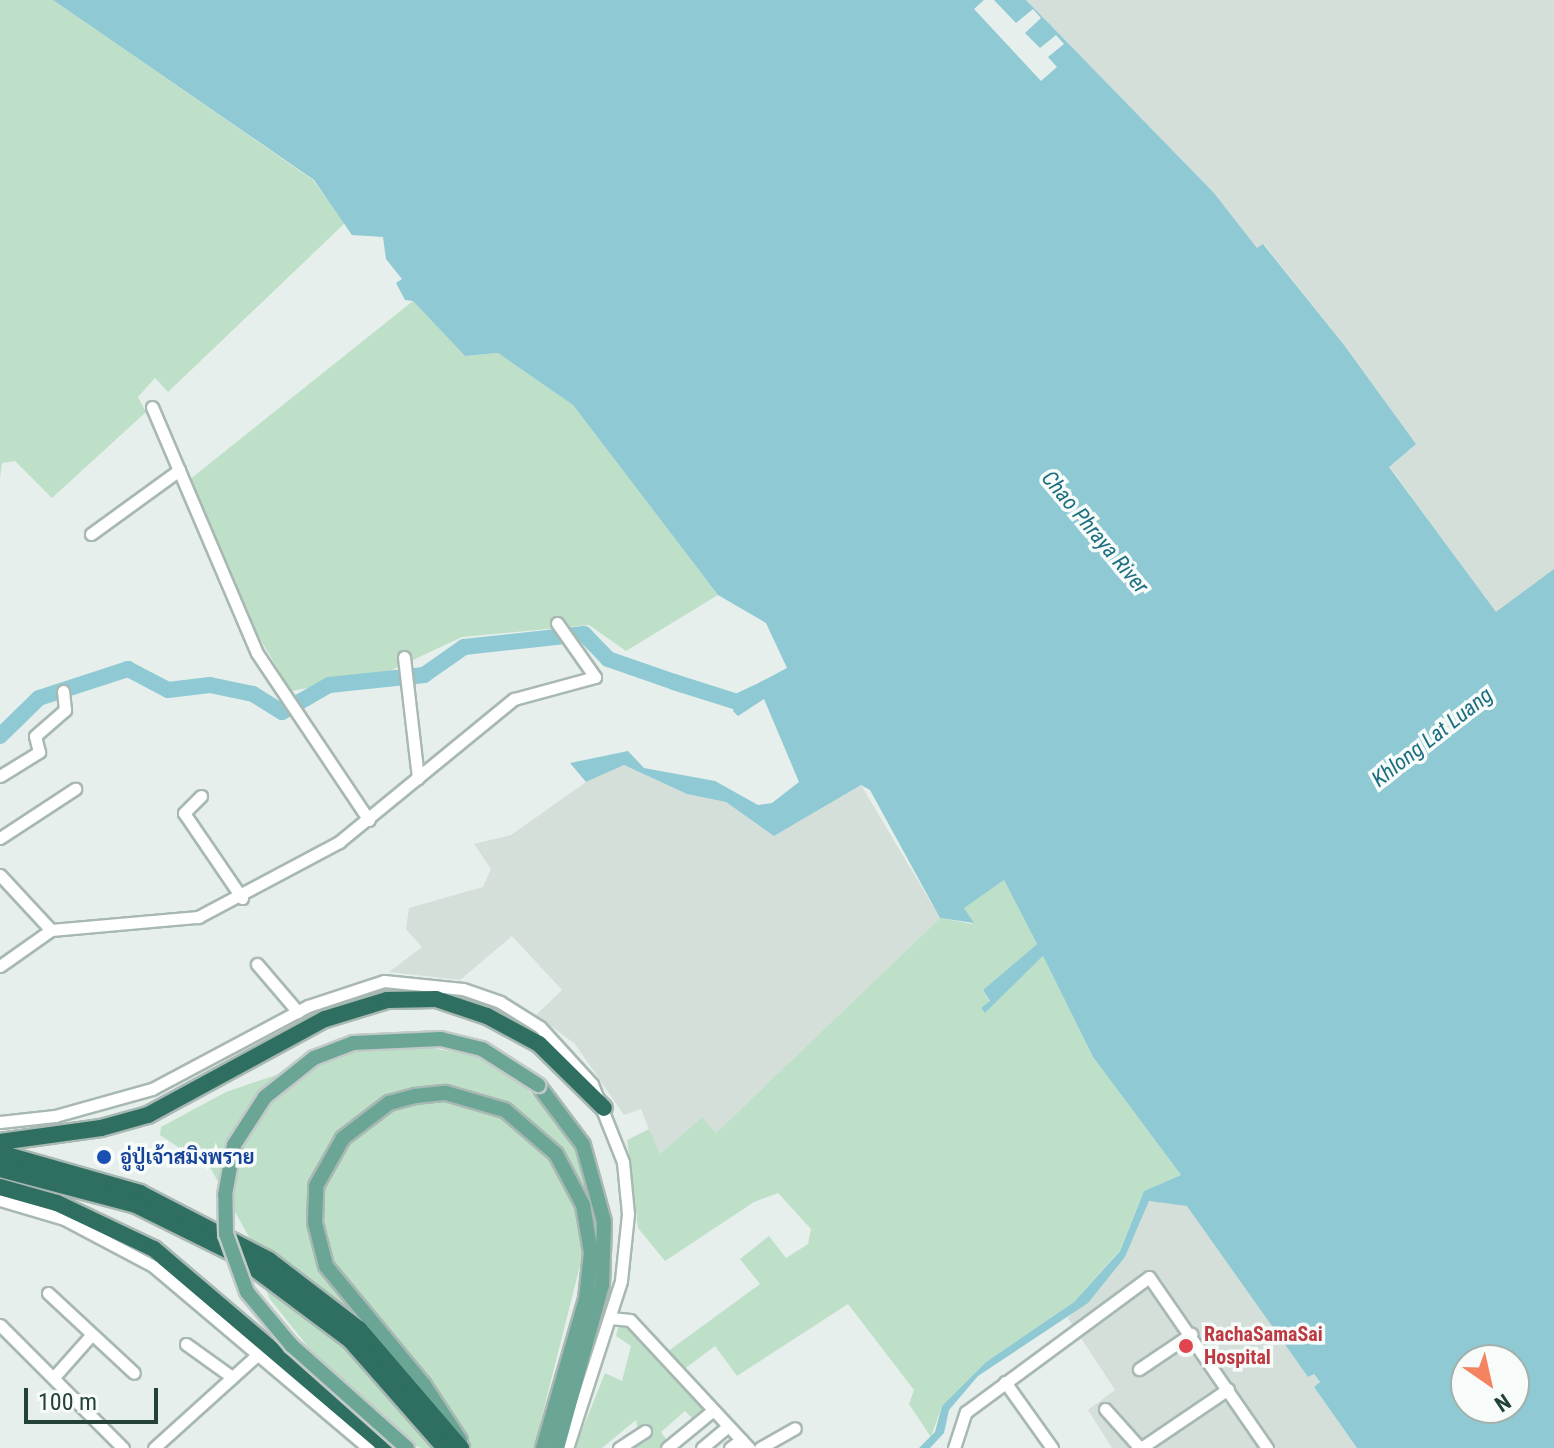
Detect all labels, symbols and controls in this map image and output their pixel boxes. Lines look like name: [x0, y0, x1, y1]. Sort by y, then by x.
water label: Chao Phraya River: [1036, 465, 1154, 599]
water label: Khlong Lat Luang: [1366, 682, 1498, 792]
place label: อู่ปู่เจ้าสมิงพราย: [120, 1145, 254, 1169]
marker: อู่ปู่เจ้าสมิงพราย: [95, 1148, 113, 1166]
place label: RachaSamaSai Hospital: [1204, 1322, 1323, 1369]
marker: RachaSamaSai Hospital: [1175, 1335, 1197, 1357]
north arrow: [1450, 1344, 1530, 1424]
scale bar: [28, 1372, 162, 1422]
text: 100 m: [38, 1388, 97, 1416]
text: N: [1490, 1389, 1515, 1417]

